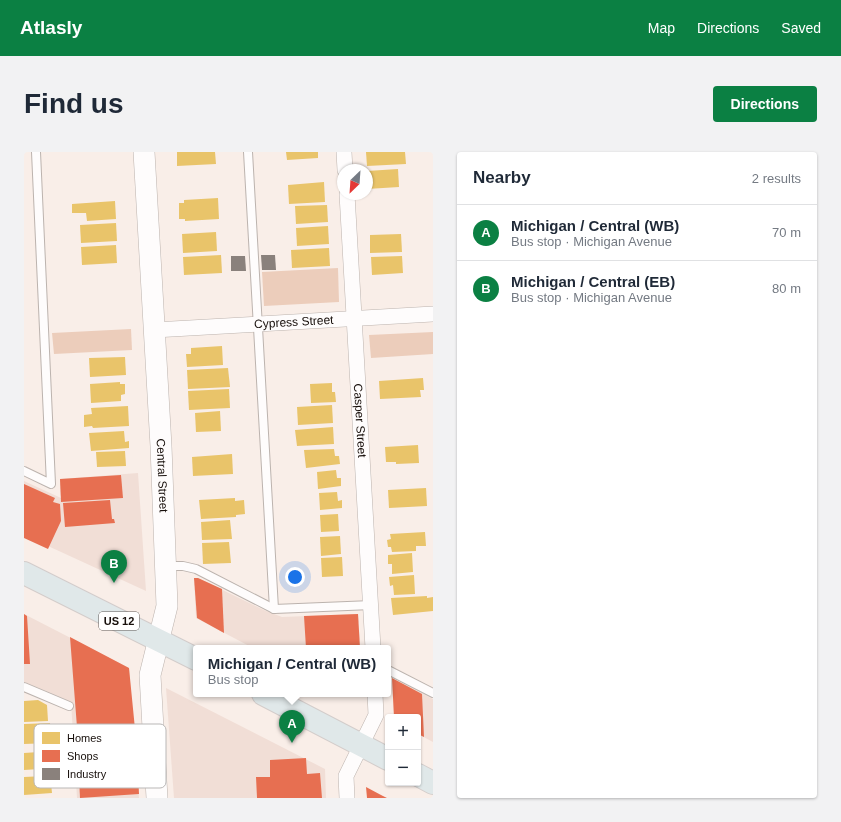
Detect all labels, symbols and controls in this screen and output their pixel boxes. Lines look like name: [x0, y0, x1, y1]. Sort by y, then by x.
text: Atlasly: [20, 17, 82, 38]
text: Map: [648, 20, 675, 36]
text: Directions: [697, 20, 759, 36]
text: Saved: [781, 20, 821, 36]
button: Directions: [713, 86, 817, 122]
text: Find us: [24, 88, 124, 119]
north arrow: [337, 164, 373, 200]
text: Nearby: [473, 168, 531, 187]
text: 2 results: [752, 171, 801, 186]
text: Michigan / Central (WB): [511, 217, 679, 234]
text: A: [481, 225, 491, 240]
text: 70 m: [772, 225, 801, 240]
text: Bus stop · Michigan Avenue: [511, 234, 672, 249]
text: Michigan / Central (EB): [511, 273, 675, 290]
text: B: [481, 281, 491, 296]
text: 80 m: [772, 281, 801, 296]
text: Bus stop · Michigan Avenue: [511, 290, 672, 305]
street label: Cypress Street: [254, 313, 334, 331]
street label: Casper Street: [351, 383, 369, 459]
street label: Central Street: [154, 438, 171, 513]
pin: B: [101, 550, 127, 583]
your location: [285, 567, 305, 587]
road number: US 12: [99, 612, 139, 630]
popup: [193, 645, 391, 697]
text: Michigan / Central (WB): [208, 655, 376, 672]
text: Bus stop: [208, 672, 258, 687]
pin: A: [279, 710, 305, 743]
map controls: [385, 714, 421, 786]
button: +: [385, 714, 421, 750]
legend: [34, 724, 166, 788]
text: Homes: [67, 732, 102, 744]
text: Shops: [67, 750, 99, 762]
button: −: [385, 750, 421, 786]
text: Industry: [67, 768, 107, 780]

